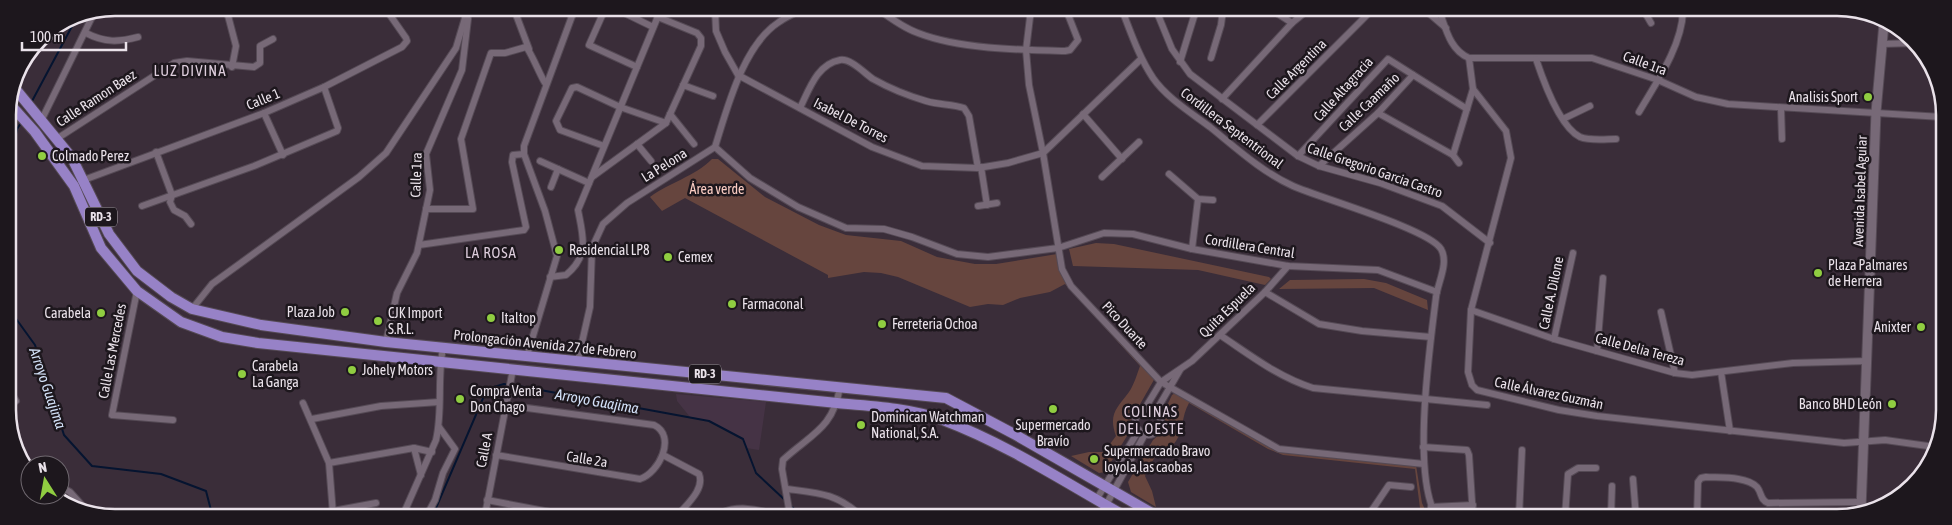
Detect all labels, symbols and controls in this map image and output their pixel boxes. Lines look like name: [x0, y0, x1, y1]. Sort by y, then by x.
scale bar: [22, 20, 126, 52]
text: 100 m: [30, 28, 64, 45]
street label: Calle Argentina: [1263, 36, 1329, 102]
street label: Calle 1ra: [1621, 48, 1669, 78]
street label: Calle Altagracia: [1310, 54, 1376, 124]
district label: LUZ DIVINA: [153, 62, 227, 79]
street label: Calle Ramon Baez: [53, 66, 139, 130]
street label: Calle Caamaño: [1336, 69, 1402, 135]
street label: Cordillera Septentrional: [1178, 84, 1286, 172]
street label: Calle 1: [244, 85, 282, 113]
place label: Analisis Sport: [1789, 89, 1858, 105]
marker: Analisis Sport: [1862, 91, 1874, 103]
street label: Isabel De Torres: [811, 94, 891, 146]
street label: Avenida Isabel Aguiar: [1850, 134, 1870, 247]
street label: Calle Gregorio Garcia Castro: [1305, 139, 1445, 201]
street label: La Pelona: [638, 145, 690, 185]
place label: Colmado Perez: [52, 148, 129, 164]
marker: Colmado Perez: [36, 150, 48, 162]
street label: Calle 1ra: [407, 152, 425, 198]
park label: Área verde: [690, 181, 744, 197]
road number: RD-3: [85, 208, 117, 226]
street label: Cordillera Central: [1204, 231, 1296, 261]
place label: Residencial LP8: [569, 242, 650, 258]
district label: LA ROSA: [465, 244, 517, 261]
marker: Residencial LP8: [553, 244, 565, 256]
place label: Cemex: [678, 249, 713, 265]
marker: Cemex: [662, 251, 674, 263]
street label: Calle A. Dilone: [1535, 255, 1567, 331]
place label: Plaza Palmares de Herrera: [1828, 257, 1907, 289]
marker: Plaza Palmares de Herrera: [1812, 267, 1824, 279]
street label: Quita Espuela: [1196, 279, 1258, 341]
place label: Farmaconal: [742, 296, 804, 312]
marker: Farmaconal: [726, 298, 738, 310]
street label: Pico Duarte: [1099, 298, 1151, 352]
street label: Calle Las Mercedes: [95, 302, 129, 400]
place label: Plaza Job: [287, 304, 335, 320]
place label: Carabela: [45, 305, 91, 321]
place label: CJK Import S.R.L.: [388, 305, 442, 337]
marker: Plaza Job: [339, 306, 351, 318]
marker: Carabela: [95, 307, 107, 319]
place label: Italtop: [501, 310, 536, 326]
marker: Italtop: [485, 312, 497, 324]
marker: CJK Import S.R.L.: [372, 315, 384, 327]
place label: Ferreteria Ochoa: [892, 316, 978, 332]
marker: Ferreteria Ochoa: [876, 318, 888, 330]
place label: Anixter: [1874, 319, 1912, 335]
marker: Anixter: [1915, 321, 1927, 333]
street label: Prolongación Avenida 27 de Febrero: [453, 326, 637, 362]
street label: Calle Delia Tereza: [1594, 329, 1686, 369]
water label: Arroyo Guajima: [26, 344, 70, 431]
place label: Carabela La Ganga: [252, 358, 299, 390]
place label: Johely Motors: [362, 362, 433, 378]
marker: Johely Motors: [346, 364, 358, 376]
road number: RD-3: [689, 364, 721, 384]
marker: Carabela La Ganga: [236, 368, 248, 380]
street label: Calle Álvarez Guzmán: [1493, 374, 1605, 412]
place label: Compra Venta Don Chago: [470, 383, 542, 415]
water label: Arroyo Guajima: [553, 385, 640, 417]
marker: Compra Venta Don Chago: [454, 393, 466, 405]
place label: Banco BHD León: [1799, 396, 1882, 412]
marker: Banco BHD León: [1886, 398, 1898, 410]
marker: Supermercado Bravío: [1047, 403, 1059, 415]
district label: COLINAS DEL OESTE: [1118, 403, 1184, 437]
place label: Dominican Watchman National, S.A.: [871, 409, 985, 441]
place label: Supermercado Bravío: [1015, 417, 1091, 449]
marker: Dominican Watchman National, S.A.: [855, 419, 867, 431]
street label: Calle A: [473, 431, 495, 469]
place label: Supermercado Bravo loyola,las caobas: [1104, 443, 1210, 475]
street label: Calle 2a: [565, 448, 609, 470]
marker: Supermercado Bravo loyola,las caobas: [1088, 453, 1100, 465]
north arrow: [20, 455, 70, 505]
text: N: [37, 459, 48, 476]

